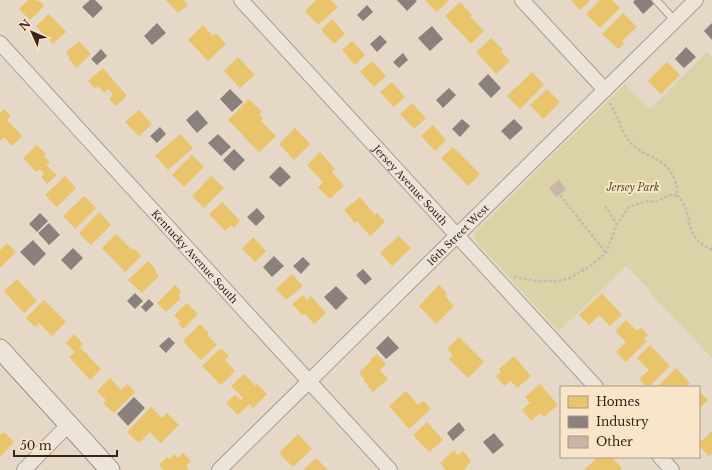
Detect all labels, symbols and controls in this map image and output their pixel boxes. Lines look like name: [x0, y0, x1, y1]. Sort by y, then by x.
north arrow: [12, 12, 52, 52]
text: N: [16, 16, 34, 34]
street label: Jersey Avenue South: [369, 141, 450, 228]
park label: Jersey Park: [606, 181, 659, 194]
street label: 16th Street West: [424, 202, 492, 269]
street label: Kentucky Avenue South: [149, 207, 241, 306]
legend: [560, 386, 700, 458]
text: Homes: [596, 394, 640, 409]
text: Industry: [596, 414, 649, 429]
scale bar: [14, 432, 117, 458]
text: Other: [596, 434, 633, 449]
text: 50 m: [20, 438, 52, 453]

